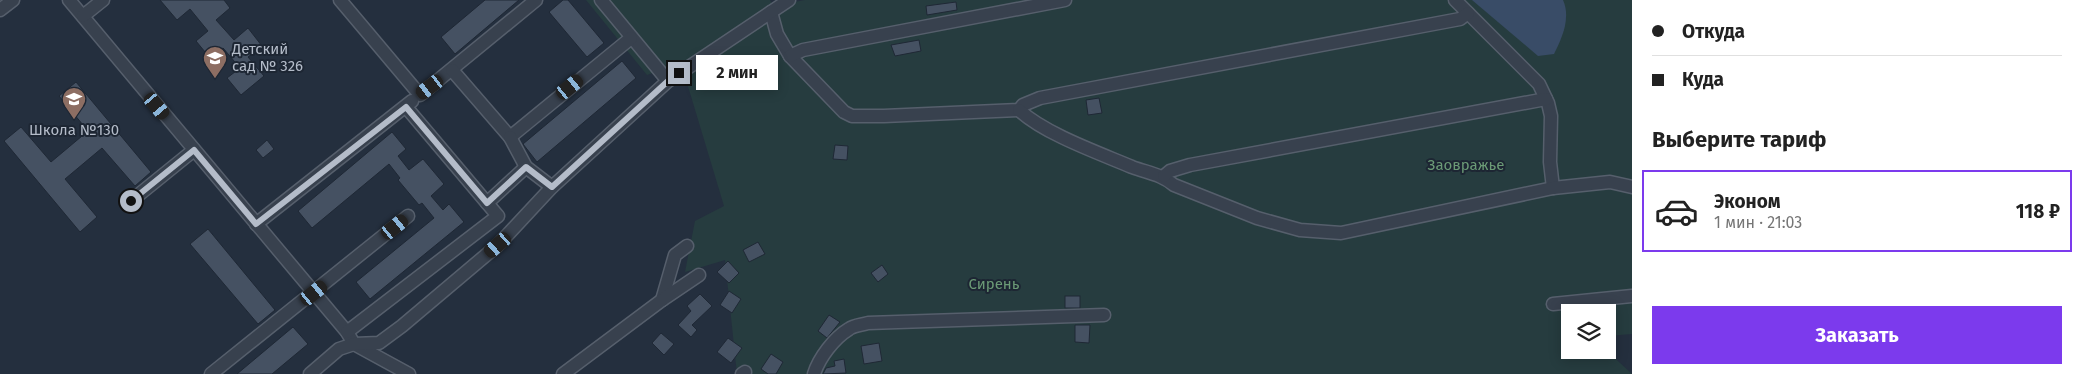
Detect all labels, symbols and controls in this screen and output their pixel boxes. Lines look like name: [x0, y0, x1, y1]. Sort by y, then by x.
text: Откуда: [1682, 20, 1745, 43]
place label: Детский сад № 326: [231, 40, 303, 75]
school or university icon: Детский сад № 326: [202, 45, 228, 79]
callout: 2 мин: [696, 56, 779, 90]
route end: [668, 62, 690, 84]
text: 2 мин: [716, 63, 758, 82]
text: Куда: [1682, 68, 1724, 91]
car: [413, 72, 446, 102]
car: [553, 72, 586, 102]
school or university icon: Школа №130: [61, 86, 87, 120]
car: [141, 90, 172, 122]
place label: Школа №130: [29, 121, 119, 139]
text: Выберите тариф: [1652, 126, 1827, 153]
park label: Заовражье: [1428, 156, 1504, 174]
icon: car: [1654, 189, 1699, 234]
route start: [120, 190, 142, 212]
text: Эконом: [1714, 190, 1781, 213]
text: 118 ₽: [2016, 200, 2060, 223]
car: [378, 212, 411, 242]
text: 1 мин · 21:03: [1714, 213, 1802, 232]
car: [481, 229, 514, 261]
park label: Сирень: [969, 275, 1020, 293]
car: [297, 278, 330, 308]
map controls: [1561, 304, 1616, 359]
button: layers: [1561, 304, 1616, 359]
button: Заказать: [1652, 306, 2062, 364]

